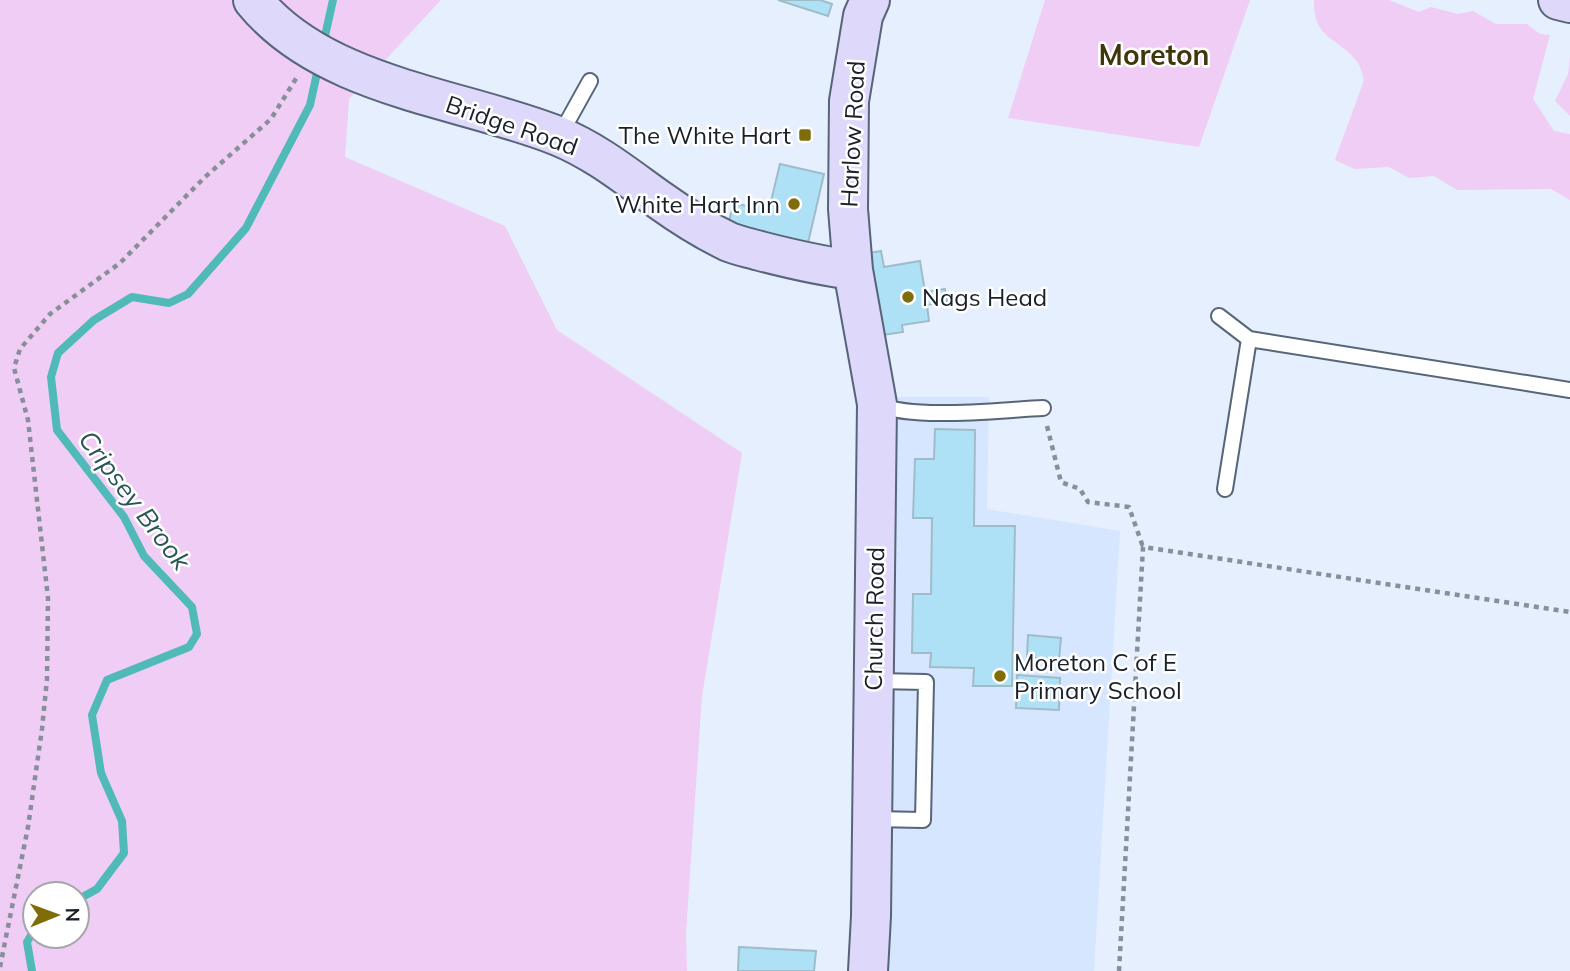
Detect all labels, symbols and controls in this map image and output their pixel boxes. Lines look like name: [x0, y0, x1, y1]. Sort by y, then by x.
district label: Moreton: [1099, 37, 1209, 72]
street label: Harlow Road: [833, 60, 871, 208]
street label: Bridge Road: [442, 88, 582, 162]
place label: The White Hart: [619, 120, 791, 150]
marker: The White Hart: [797, 127, 813, 143]
place label: White Hart Inn: [615, 189, 780, 219]
marker: White Hart Inn: [786, 196, 802, 212]
place label: Nags Head: [922, 282, 1047, 312]
marker: Nags Head: [900, 289, 916, 305]
water label: Cripsey Brook: [72, 424, 199, 577]
street label: Church Road: [858, 547, 890, 691]
place label: Moreton C of E Primary School: [1014, 647, 1182, 705]
marker: Moreton C of E Primary School: [992, 668, 1008, 684]
north arrow: [21, 880, 91, 950]
text: N: [61, 907, 85, 922]

